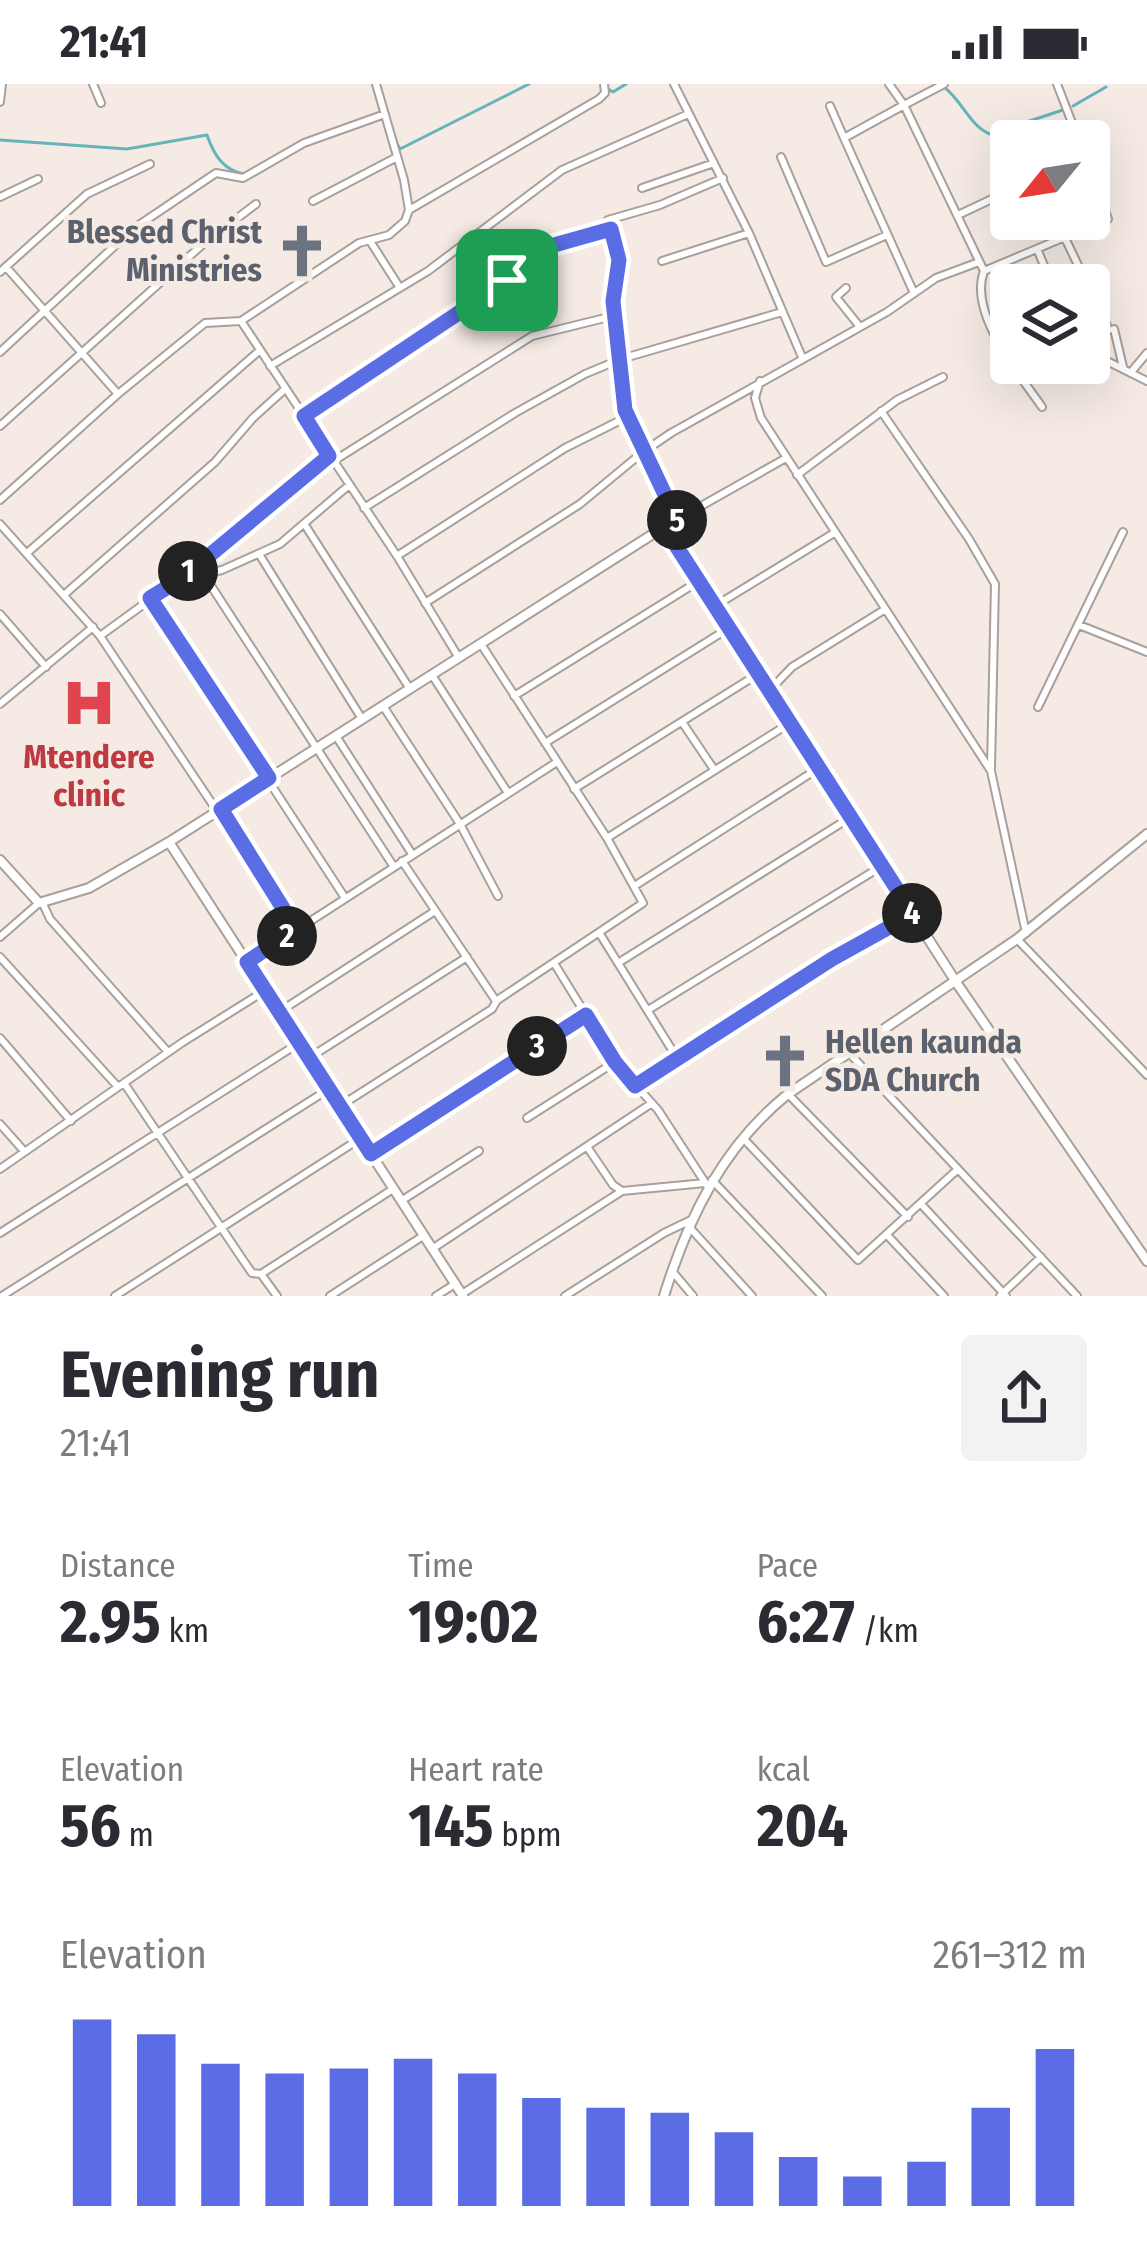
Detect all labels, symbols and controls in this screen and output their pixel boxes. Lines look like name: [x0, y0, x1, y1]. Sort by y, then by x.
text: 21:41: [60, 15, 148, 69]
north arrow: [990, 120, 1110, 240]
map controls: [990, 120, 1110, 384]
place label: Blessed Christ Ministries: [67, 212, 262, 290]
church icon: Blessed Christ Ministries: [273, 222, 331, 280]
pin: [456, 229, 558, 331]
icon: arrive: [474, 247, 540, 313]
button: layers: [990, 264, 1110, 384]
pin: 5: [647, 490, 707, 550]
text: 5: [669, 500, 685, 540]
pin: 1: [158, 541, 218, 601]
text: 1: [181, 551, 195, 591]
hospital icon: Mtendere clinic: [60, 674, 118, 732]
place label: Mtendere clinic: [23, 737, 155, 815]
pin: 4: [882, 883, 942, 943]
text: 4: [904, 893, 920, 933]
pin: 2: [257, 906, 317, 966]
text: 2: [279, 916, 295, 956]
pin: 3: [507, 1016, 567, 1076]
place label: Hellen kaunda SDA Church: [825, 1022, 1022, 1100]
text: 3: [529, 1026, 545, 1066]
church icon: Hellen kaunda SDA Church: [756, 1032, 814, 1090]
text: Evening run: [60, 1335, 380, 1414]
button: share: [961, 1335, 1087, 1461]
text: 21:41: [60, 1420, 132, 1466]
text: Distance: [60, 1546, 176, 1586]
text: Time: [408, 1546, 474, 1586]
text: Pace: [757, 1546, 818, 1586]
text: 2.95: [60, 1586, 161, 1658]
text: 19:02: [408, 1586, 538, 1658]
text: 6:27: [757, 1586, 855, 1658]
text: km: [161, 1611, 209, 1651]
text: /km: [855, 1611, 919, 1651]
text: Elevation: [60, 1750, 184, 1790]
text: Heart rate: [408, 1750, 544, 1790]
text: kcal: [757, 1750, 810, 1790]
text: 56: [60, 1790, 121, 1862]
text: 145: [408, 1790, 493, 1862]
text: 204: [757, 1790, 848, 1862]
text: m: [121, 1815, 154, 1855]
text: bpm: [493, 1815, 562, 1855]
text: Elevation: [60, 1932, 207, 1978]
text: 261–312 m: [933, 1932, 1087, 1978]

